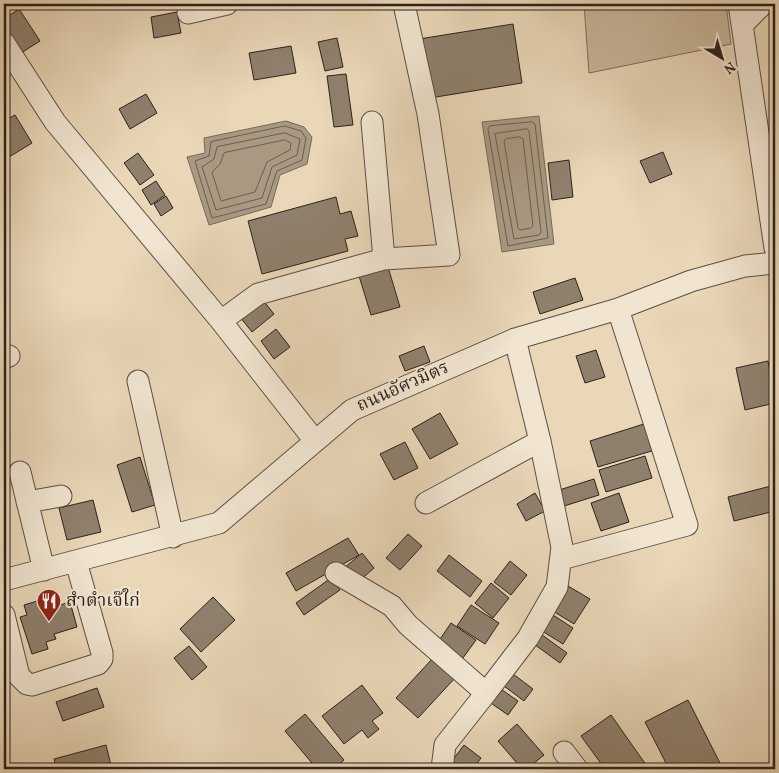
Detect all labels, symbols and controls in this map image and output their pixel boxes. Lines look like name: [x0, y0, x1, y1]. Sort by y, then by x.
north arrow: [696, 32, 746, 82]
text: N: [719, 56, 739, 78]
street label: ถนนอัศวมิตร: [353, 356, 453, 418]
restaurant icon: สำตำเจ๊ใก่: [36, 588, 62, 622]
place label: สำตำเจ๊ใก่: [66, 588, 140, 614]

